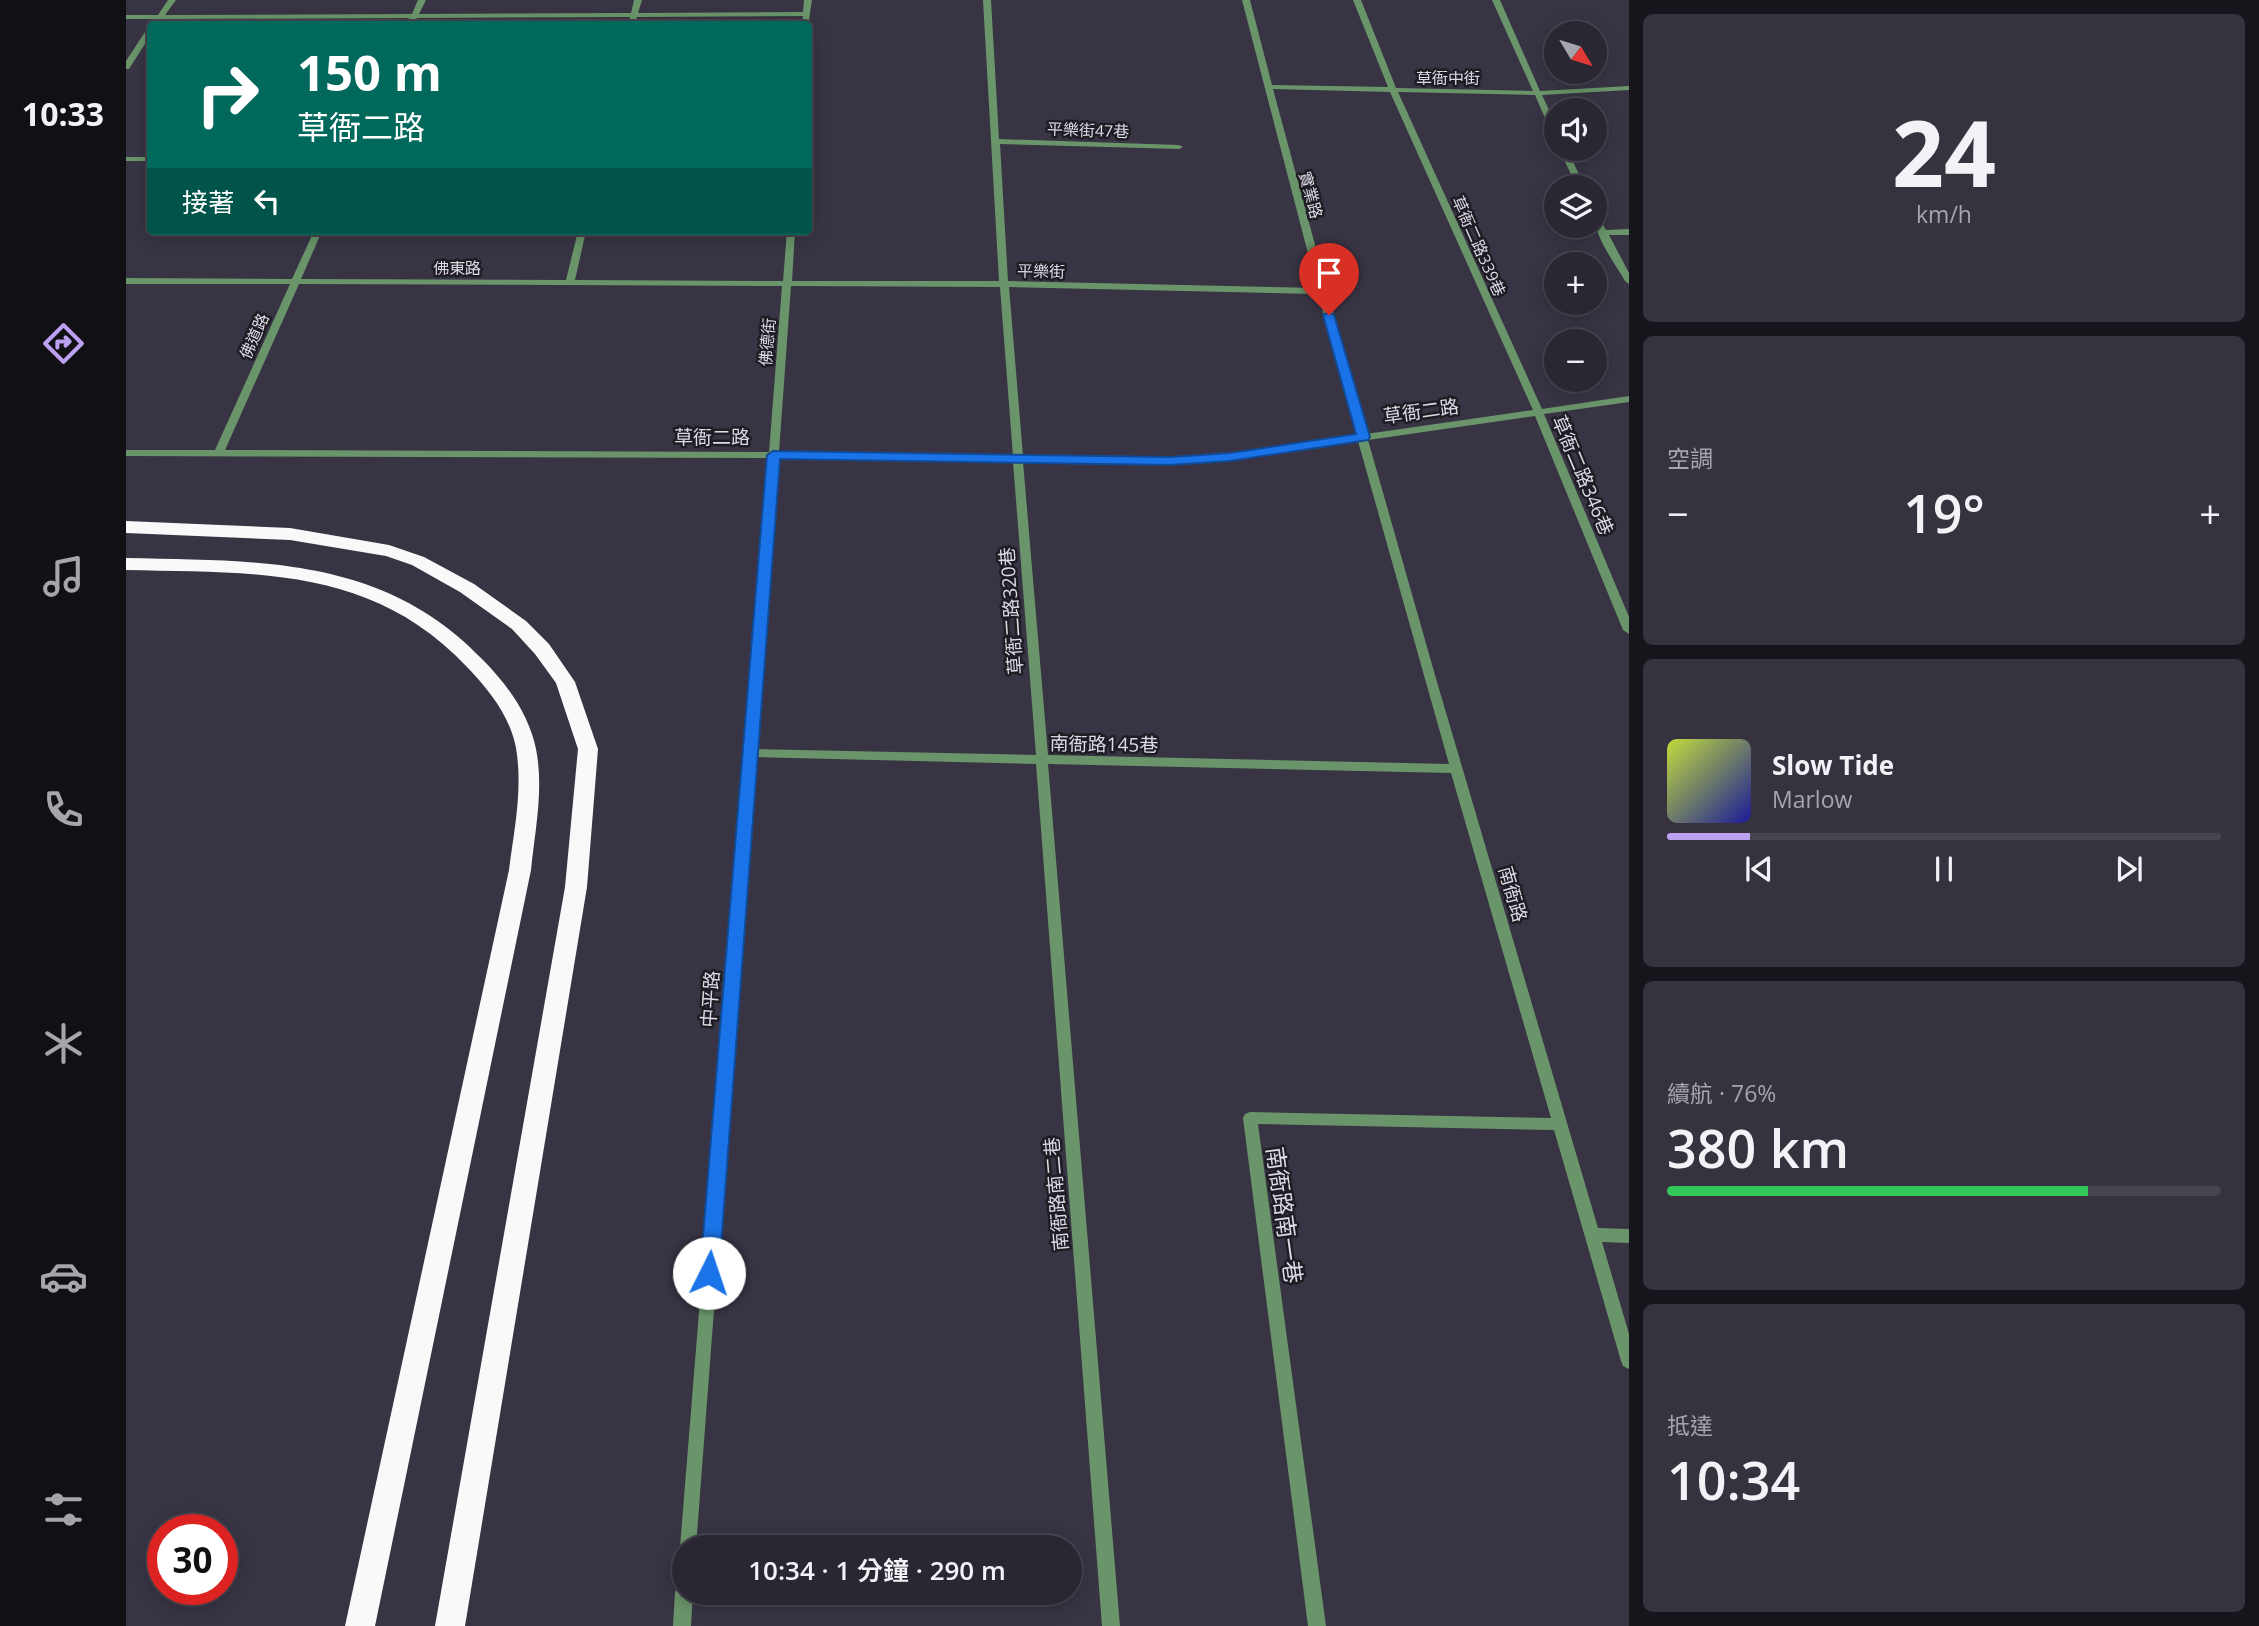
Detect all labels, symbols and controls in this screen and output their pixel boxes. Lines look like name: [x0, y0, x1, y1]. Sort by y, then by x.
north arrow: [1544, 21, 1606, 84]
map controls: [1544, 21, 1607, 392]
text: 150 m: [297, 39, 442, 105]
icon: right: [182, 49, 273, 140]
street label: 草衙中街: [1416, 67, 1480, 89]
text: 24: [1892, 90, 1996, 214]
text: 10:33: [22, 92, 104, 135]
button: sound: [1544, 98, 1607, 161]
text: 草衙二路: [297, 105, 425, 148]
street label: 平樂街47巷: [1046, 118, 1130, 142]
street label: 實業路: [1294, 169, 1328, 221]
button: layers: [1544, 175, 1607, 238]
icon: left: [248, 182, 286, 220]
text: 接著: [182, 184, 234, 220]
street label: 草衙二路339巷: [1447, 192, 1511, 300]
text: km/h: [1916, 198, 1972, 230]
pin: [1299, 243, 1359, 315]
button: +: [1544, 252, 1607, 315]
icon: arrive: [1310, 254, 1348, 292]
street label: 佛東路: [433, 257, 481, 279]
street label: 平樂街: [1017, 260, 1065, 282]
street label: 佛道路: [234, 310, 274, 362]
street label: 佛德街: [754, 317, 780, 367]
icon: directions: [39, 319, 88, 368]
button: −: [1544, 329, 1607, 392]
street label: 草衙二路: [1382, 393, 1460, 429]
street label: 草衙二路346巷: [1546, 411, 1620, 539]
street label: 草衙二路: [674, 424, 750, 450]
text: 空調: [1667, 442, 1713, 474]
text: 19°: [1903, 477, 1985, 548]
text: −: [1667, 487, 1689, 539]
text: +: [2199, 487, 2221, 539]
street label: 草衙二路320巷: [994, 546, 1028, 676]
icon: music: [39, 552, 88, 601]
street label: 南衙路145巷: [1049, 730, 1159, 758]
text: Slow Tide: [1772, 747, 1894, 783]
text: Marlow: [1772, 783, 1852, 815]
icon: phone: [39, 785, 88, 834]
icon: previous: [1740, 850, 1778, 888]
icon: pause: [1925, 850, 1963, 888]
icon: next: [2110, 850, 2148, 888]
street label: 南衙路: [1493, 863, 1533, 925]
street label: 中平路: [695, 970, 725, 1028]
icon: climate: [39, 1019, 88, 1068]
text: 續航 · 76%: [1667, 1077, 1776, 1109]
text: 380 km: [1667, 1112, 1849, 1183]
street label: 南衙路南二巷: [1038, 1136, 1074, 1252]
street label: 南衙路南一巷: [1260, 1144, 1310, 1286]
position arrow: [672, 1236, 746, 1310]
icon: car: [39, 1252, 88, 1301]
text: 抵達: [1667, 1409, 1713, 1441]
text: 10:34: [1667, 1444, 1800, 1515]
icon: filters: [39, 1485, 88, 1534]
speed limit sign: 30: [147, 1514, 238, 1605]
text: 10:34 · 1 分鐘 · 290 m: [748, 1552, 1006, 1588]

